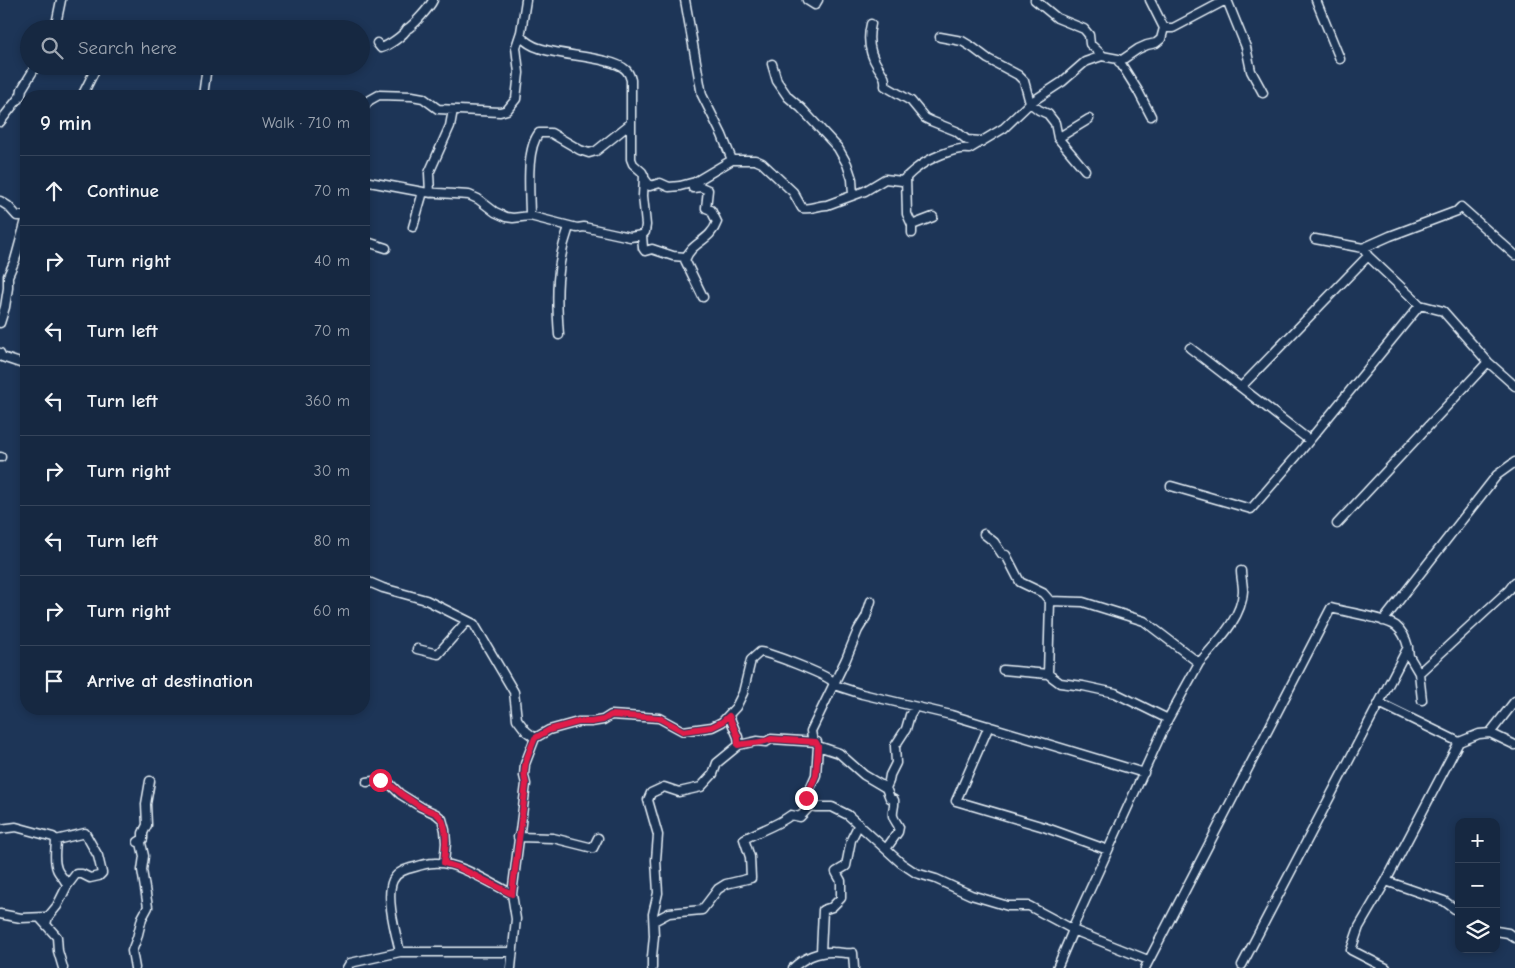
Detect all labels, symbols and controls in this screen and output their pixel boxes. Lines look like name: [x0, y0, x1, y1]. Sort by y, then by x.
search box: [20, 20, 370, 75]
icon: search: [38, 34, 66, 62]
text: Search here: [78, 37, 177, 59]
text: 9 min: [40, 111, 92, 135]
text: Walk · 710 m: [262, 114, 350, 132]
icon: ahead: [40, 177, 68, 205]
text: Continue: [87, 180, 159, 202]
text: 70 m: [314, 182, 350, 200]
icon: right: [40, 247, 68, 275]
text: Turn right: [87, 250, 171, 272]
text: 40 m: [314, 252, 350, 270]
icon: left: [40, 317, 68, 345]
text: Turn left: [87, 320, 158, 342]
text: 70 m: [314, 322, 350, 340]
icon: left: [40, 387, 68, 415]
text: Turn left: [87, 390, 158, 412]
text: 360 m: [305, 392, 350, 410]
icon: right: [40, 457, 68, 485]
text: Turn right: [87, 460, 171, 482]
text: 30 m: [314, 462, 350, 480]
icon: left: [40, 527, 68, 555]
text: Turn left: [87, 530, 158, 552]
text: 80 m: [313, 532, 350, 550]
icon: right: [40, 597, 68, 625]
text: Turn right: [87, 600, 171, 622]
text: 60 m: [313, 602, 350, 620]
icon: arrive: [40, 667, 68, 695]
text: Arrive at destination: [87, 670, 253, 692]
route start: [369, 769, 392, 792]
route end: [795, 787, 818, 810]
map controls: [1455, 818, 1500, 953]
button: +: [1455, 818, 1500, 863]
button: −: [1455, 863, 1500, 908]
button: layers: [1455, 908, 1500, 953]

